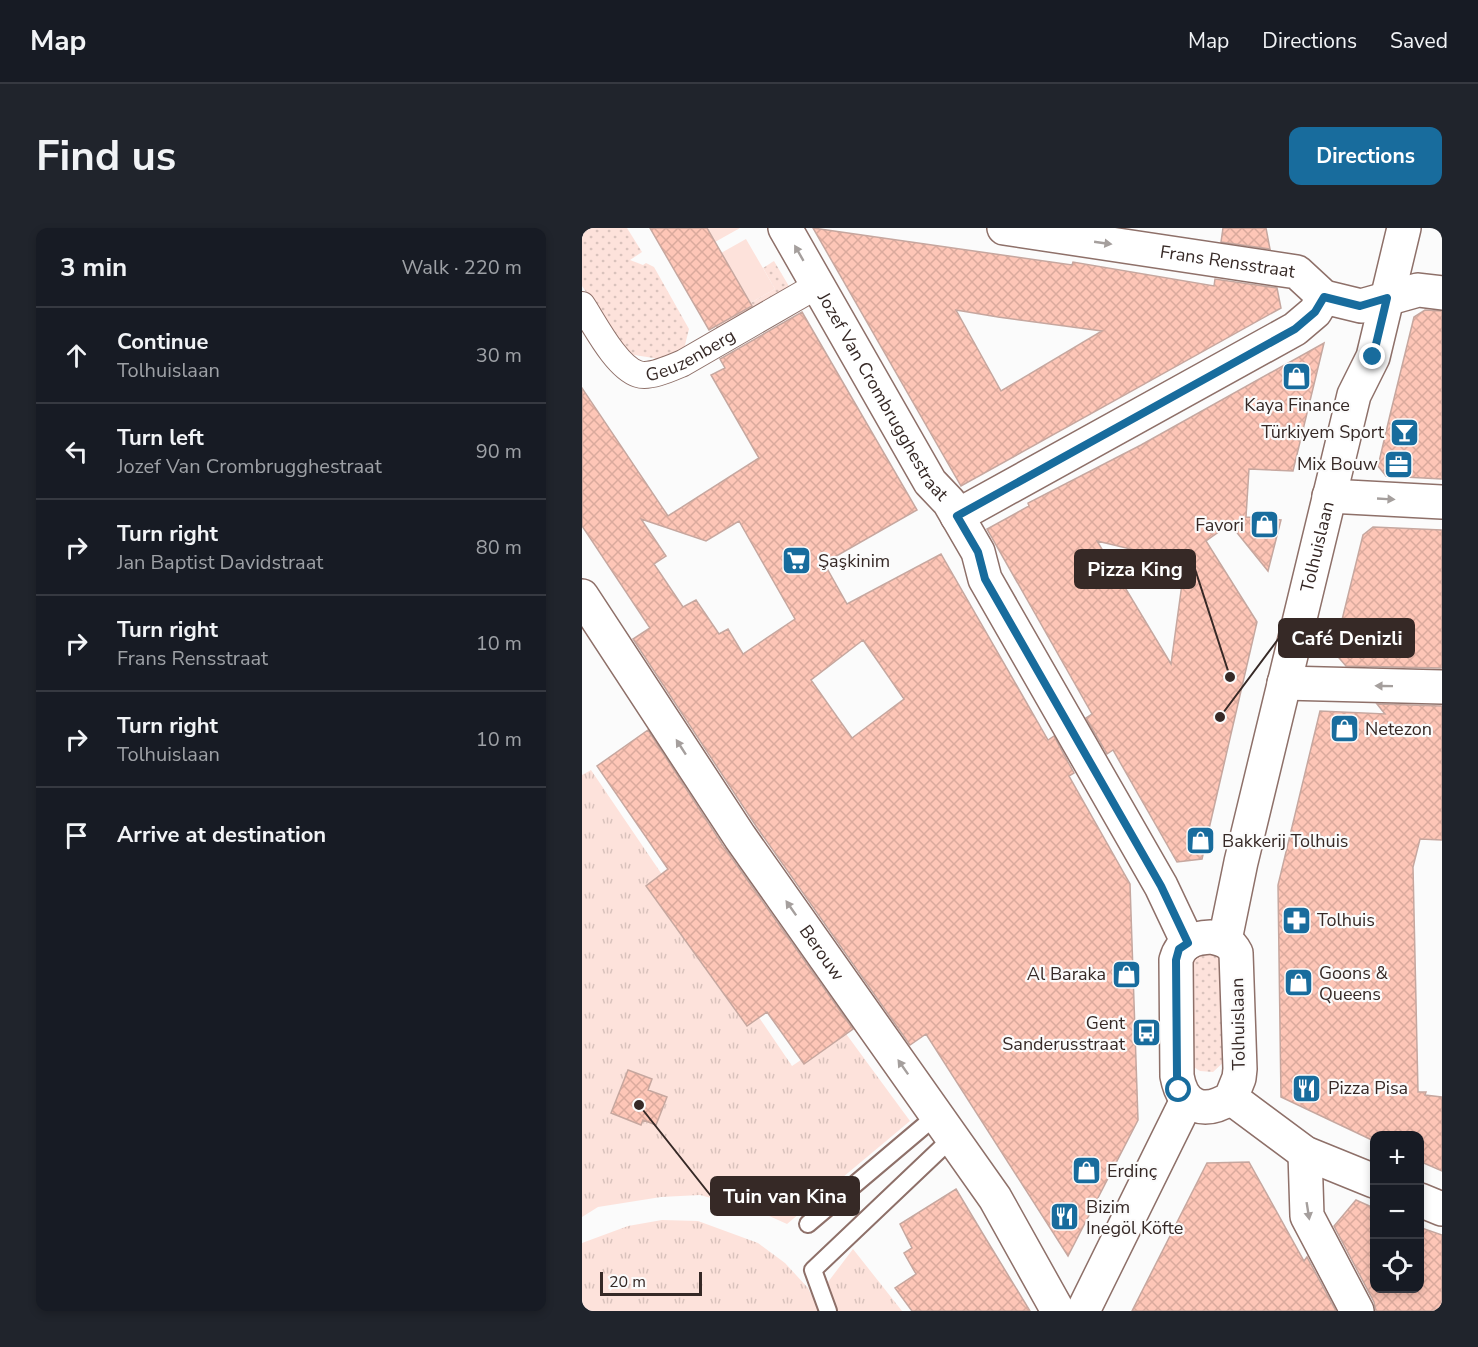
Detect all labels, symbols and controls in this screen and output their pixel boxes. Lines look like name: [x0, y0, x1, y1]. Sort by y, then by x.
text: Map: [30, 22, 86, 60]
text: Map: [1188, 27, 1229, 55]
text: Directions: [1262, 27, 1357, 55]
text: Saved: [1390, 27, 1448, 55]
button: Directions: [1289, 127, 1442, 185]
text: Find us: [36, 128, 176, 185]
one-way arrow: [1094, 238, 1113, 247]
street label: Frans Rensstraat: [1158, 240, 1297, 284]
one-way arrow: [794, 244, 804, 261]
text: 3 min: [60, 250, 127, 285]
text: Walk · 220 m: [402, 254, 522, 281]
street label: Jozef Van Crombrugghestraat: [812, 287, 954, 507]
street label: Geuzenberg: [643, 323, 740, 387]
text: Continue: [117, 327, 208, 357]
icon: ahead: [60, 339, 93, 372]
text: 30 m: [476, 342, 522, 369]
route end: [1359, 343, 1385, 369]
text: Tolhuislaan: [117, 357, 220, 384]
shop icon: Kaya Finance: [1281, 360, 1313, 392]
place label: Kaya Finance: [1244, 393, 1350, 417]
bar icon: Türkiyem Sport: [1389, 416, 1421, 448]
place label: Türkiyem Sport: [1261, 420, 1385, 444]
text: Turn left: [117, 423, 204, 453]
icon: left: [60, 435, 93, 468]
text: 90 m: [476, 438, 522, 465]
office icon: Mix Bouw: [1383, 448, 1415, 480]
place label: Mix Bouw: [1297, 452, 1378, 476]
text: Jozef Van Crombrugghestraat: [117, 453, 382, 480]
one-way arrow: [1376, 495, 1395, 504]
street label: Tolhuislaan: [1295, 499, 1340, 595]
shop icon: Favori: [1249, 509, 1281, 541]
place label: Favori: [1195, 513, 1244, 537]
text: Turn right: [117, 519, 218, 549]
icon: right: [60, 531, 93, 564]
text: 80 m: [476, 534, 522, 561]
supermarket icon: Şaşkinim: [781, 545, 813, 577]
text: Jan Baptist Davidstraat: [117, 549, 323, 576]
place label: Şaşkinim: [818, 549, 890, 573]
callout: Pizza King: [1075, 550, 1195, 588]
text: Pizza King: [1087, 556, 1183, 583]
text: Turn right: [117, 615, 218, 645]
callout: Café Denizli: [1279, 619, 1414, 657]
text: Café Denizli: [1291, 625, 1403, 652]
icon: right: [60, 627, 93, 660]
text: 10 m: [476, 630, 522, 657]
text: Frans Rensstraat: [117, 645, 268, 672]
one-way arrow: [1374, 681, 1393, 691]
text: Turn right: [117, 711, 218, 741]
shop icon: Netezon: [1328, 713, 1360, 745]
place label: Netezon: [1365, 717, 1432, 741]
icon: right: [60, 723, 93, 756]
text: 10 m: [476, 726, 522, 753]
one-way arrow: [675, 739, 687, 755]
text: Tolhuislaan: [117, 741, 220, 768]
icon: arrive: [60, 819, 93, 852]
text: Arrive at destination: [117, 820, 326, 850]
shop icon: Bakkerij Tolhuis: [1185, 825, 1217, 857]
place label: Bakkerij Tolhuis: [1222, 829, 1349, 853]
one-way arrow: [786, 900, 797, 916]
pharmacy icon: Tolhuis: [1280, 904, 1312, 936]
place label: Tolhuis: [1317, 908, 1375, 932]
street label: Berouw: [794, 920, 850, 986]
shop icon: Al Baraka: [1111, 958, 1143, 990]
place label: Goons & Queens: [1319, 961, 1389, 1006]
place label: Al Baraka: [1027, 962, 1106, 986]
shop icon: Goons & Queens: [1282, 967, 1314, 999]
street label: Tolhuislaan: [1225, 978, 1251, 1070]
place label: Gent Sanderusstraat: [1002, 1011, 1126, 1056]
bus stop icon: Gent Sanderusstraat: [1130, 1017, 1162, 1049]
one-way arrow: [897, 1060, 909, 1076]
restaurant icon: Pizza Pisa: [1291, 1072, 1323, 1104]
route start: [1165, 1076, 1191, 1102]
place label: Pizza Pisa: [1328, 1076, 1408, 1100]
map controls: [1370, 1131, 1424, 1293]
button: +: [1370, 1131, 1424, 1185]
shop icon: Erdinç: [1070, 1155, 1102, 1187]
place label: Erdinç: [1107, 1159, 1157, 1183]
callout: Tuin van Kina: [711, 1177, 859, 1215]
text: Tuin van Kina: [723, 1183, 847, 1210]
button: −: [1370, 1185, 1424, 1239]
place label: Bizim Inegöl Köfte: [1086, 1195, 1183, 1240]
restaurant icon: Bizim Inegöl Köfte: [1049, 1201, 1081, 1233]
one-way arrow: [1304, 1202, 1313, 1221]
button: locate: [1370, 1239, 1424, 1293]
scale bar: [600, 1269, 702, 1296]
text: 20 m: [609, 1271, 646, 1293]

